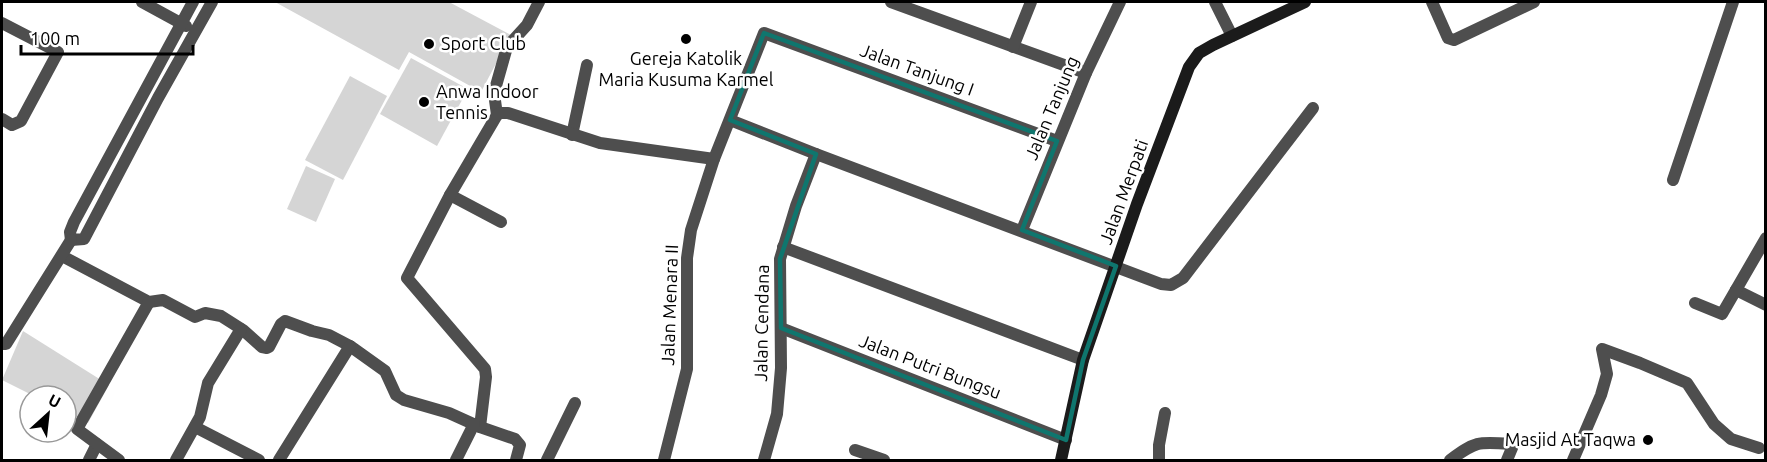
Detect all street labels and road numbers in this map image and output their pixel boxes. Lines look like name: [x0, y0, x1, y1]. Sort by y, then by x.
street label: Jalan Tanjung I: [858, 39, 977, 99]
street label: Jalan Tanjung: [1020, 53, 1082, 162]
street label: Jalan Merpati: [1095, 136, 1151, 247]
street label: Jalan Menara II: [657, 244, 681, 366]
street label: Jalan Cendana: [750, 264, 772, 382]
street label: Jalan Putri Bungsu: [857, 330, 1004, 402]

